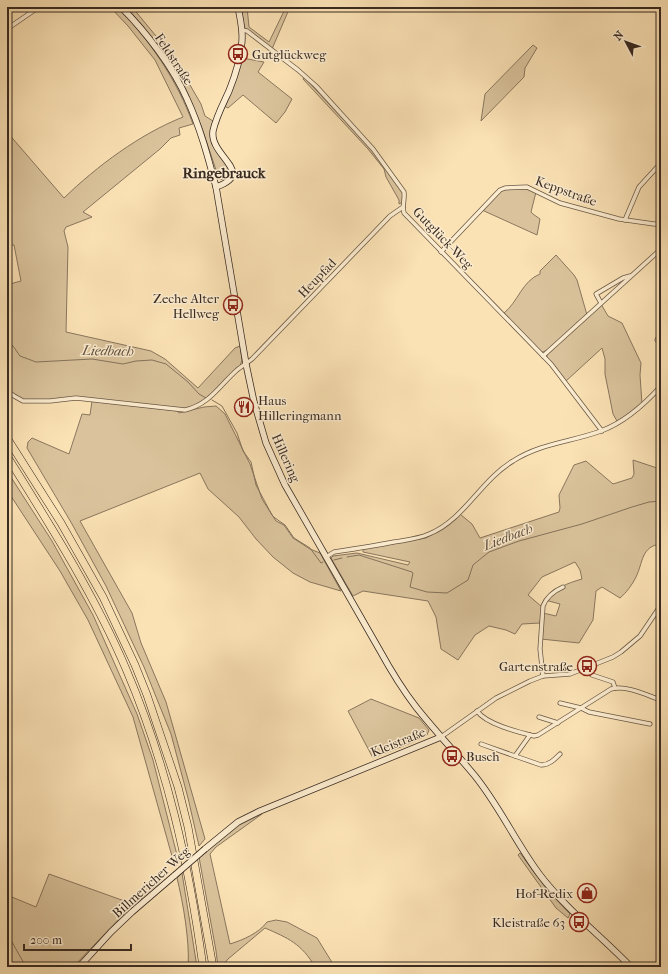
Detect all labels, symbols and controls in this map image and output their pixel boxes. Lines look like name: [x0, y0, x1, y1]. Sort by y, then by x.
north arrow: [606, 22, 646, 62]
text: N: [611, 28, 627, 43]
street label: Feldstraße: [152, 30, 197, 88]
bus stop icon: Gutglückweg: [227, 43, 249, 65]
place label: Gutglückweg: [252, 47, 327, 62]
district label: Ringebrauck: [182, 164, 267, 182]
street label: Keppstraße: [533, 173, 599, 209]
street label: Gutglück-Weg: [410, 204, 477, 273]
street label: Heupfad: [295, 255, 340, 301]
place label: Zeche Alter Hellweg: [153, 291, 220, 321]
bus stop icon: Zeche Alter Hellweg: [222, 294, 244, 316]
water label: Liedbach: [81, 342, 134, 360]
place label: Haus Hilleringmann: [258, 393, 342, 423]
restaurant icon: Haus Hilleringmann: [233, 396, 255, 418]
street label: Hillering: [269, 431, 304, 486]
water label: Liedbach: [480, 520, 535, 555]
bus stop icon: Gartenstraße: [576, 655, 598, 677]
place label: Gartenstraße: [499, 659, 574, 674]
street label: Kleistraße: [368, 724, 428, 760]
bus stop icon: Busch: [441, 745, 463, 767]
place label: Busch: [466, 749, 500, 764]
street label: Billmericher Weg: [109, 843, 194, 921]
shop icon: Hof-Redix: [576, 882, 598, 904]
place label: Hof-Redix: [515, 886, 573, 901]
bus stop icon: Kleistraße 63: [568, 911, 590, 933]
place label: Kleistraße 63: [492, 915, 565, 930]
scale bar: [24, 926, 131, 952]
text: 200 m: [30, 933, 62, 947]

